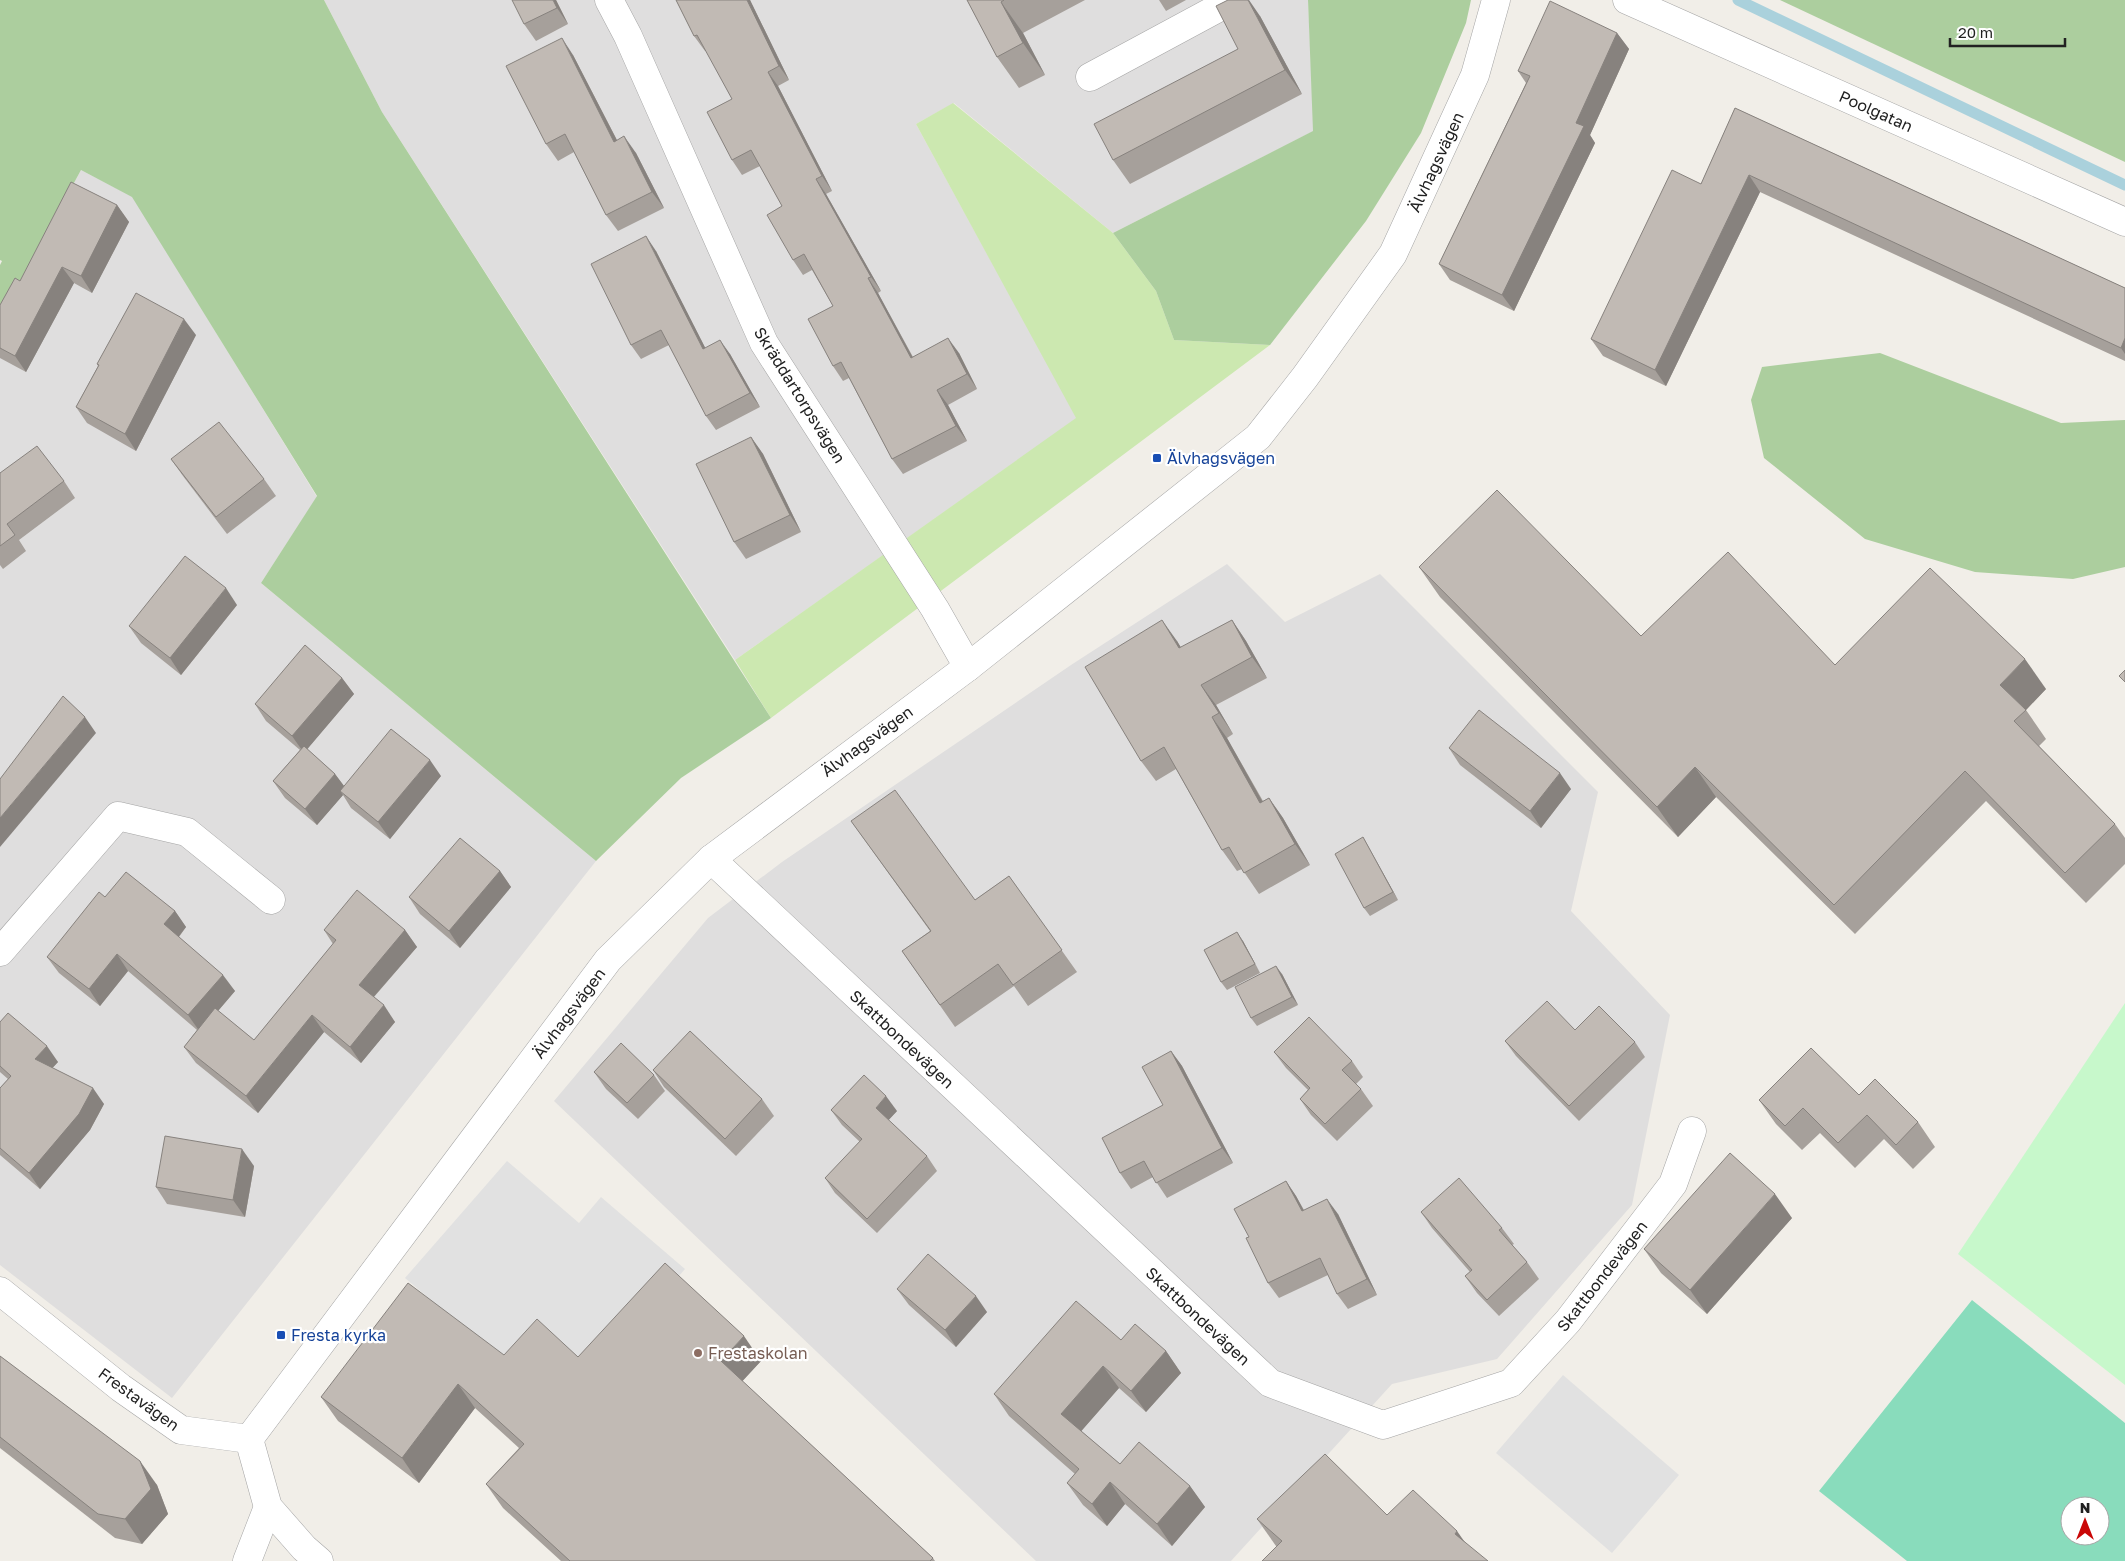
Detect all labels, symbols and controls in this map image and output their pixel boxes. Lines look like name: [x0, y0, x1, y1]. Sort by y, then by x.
scale bar: [1950, 15, 2065, 47]
text: 20 m: [1958, 23, 1993, 41]
street label: Poolgatan: [1836, 86, 1916, 136]
street label: Älvhagsvägen: [1404, 109, 1468, 215]
street label: Skräddartorpsvägen: [750, 323, 850, 467]
place label: Älvhagsvägen: [1167, 448, 1275, 468]
marker: Älvhagsvägen: [1151, 452, 1163, 464]
street label: Älvhagsvägen: [817, 701, 917, 781]
street label: Älvhagsvägen: [529, 964, 609, 1062]
street label: Skattbondevägen: [846, 986, 958, 1092]
street label: Skattbondevägen: [1552, 1217, 1652, 1335]
street label: Skattbondevägen: [1142, 1263, 1254, 1369]
place label: Fresta kyrka: [291, 1325, 386, 1345]
marker: Fresta kyrka: [275, 1329, 287, 1341]
place label: Frestaskolan: [708, 1343, 808, 1363]
marker: Frestaskolan: [692, 1347, 704, 1359]
street label: Frestavägen: [95, 1363, 183, 1435]
north arrow: [2060, 1496, 2110, 1546]
text: N: [2080, 1499, 2090, 1516]

